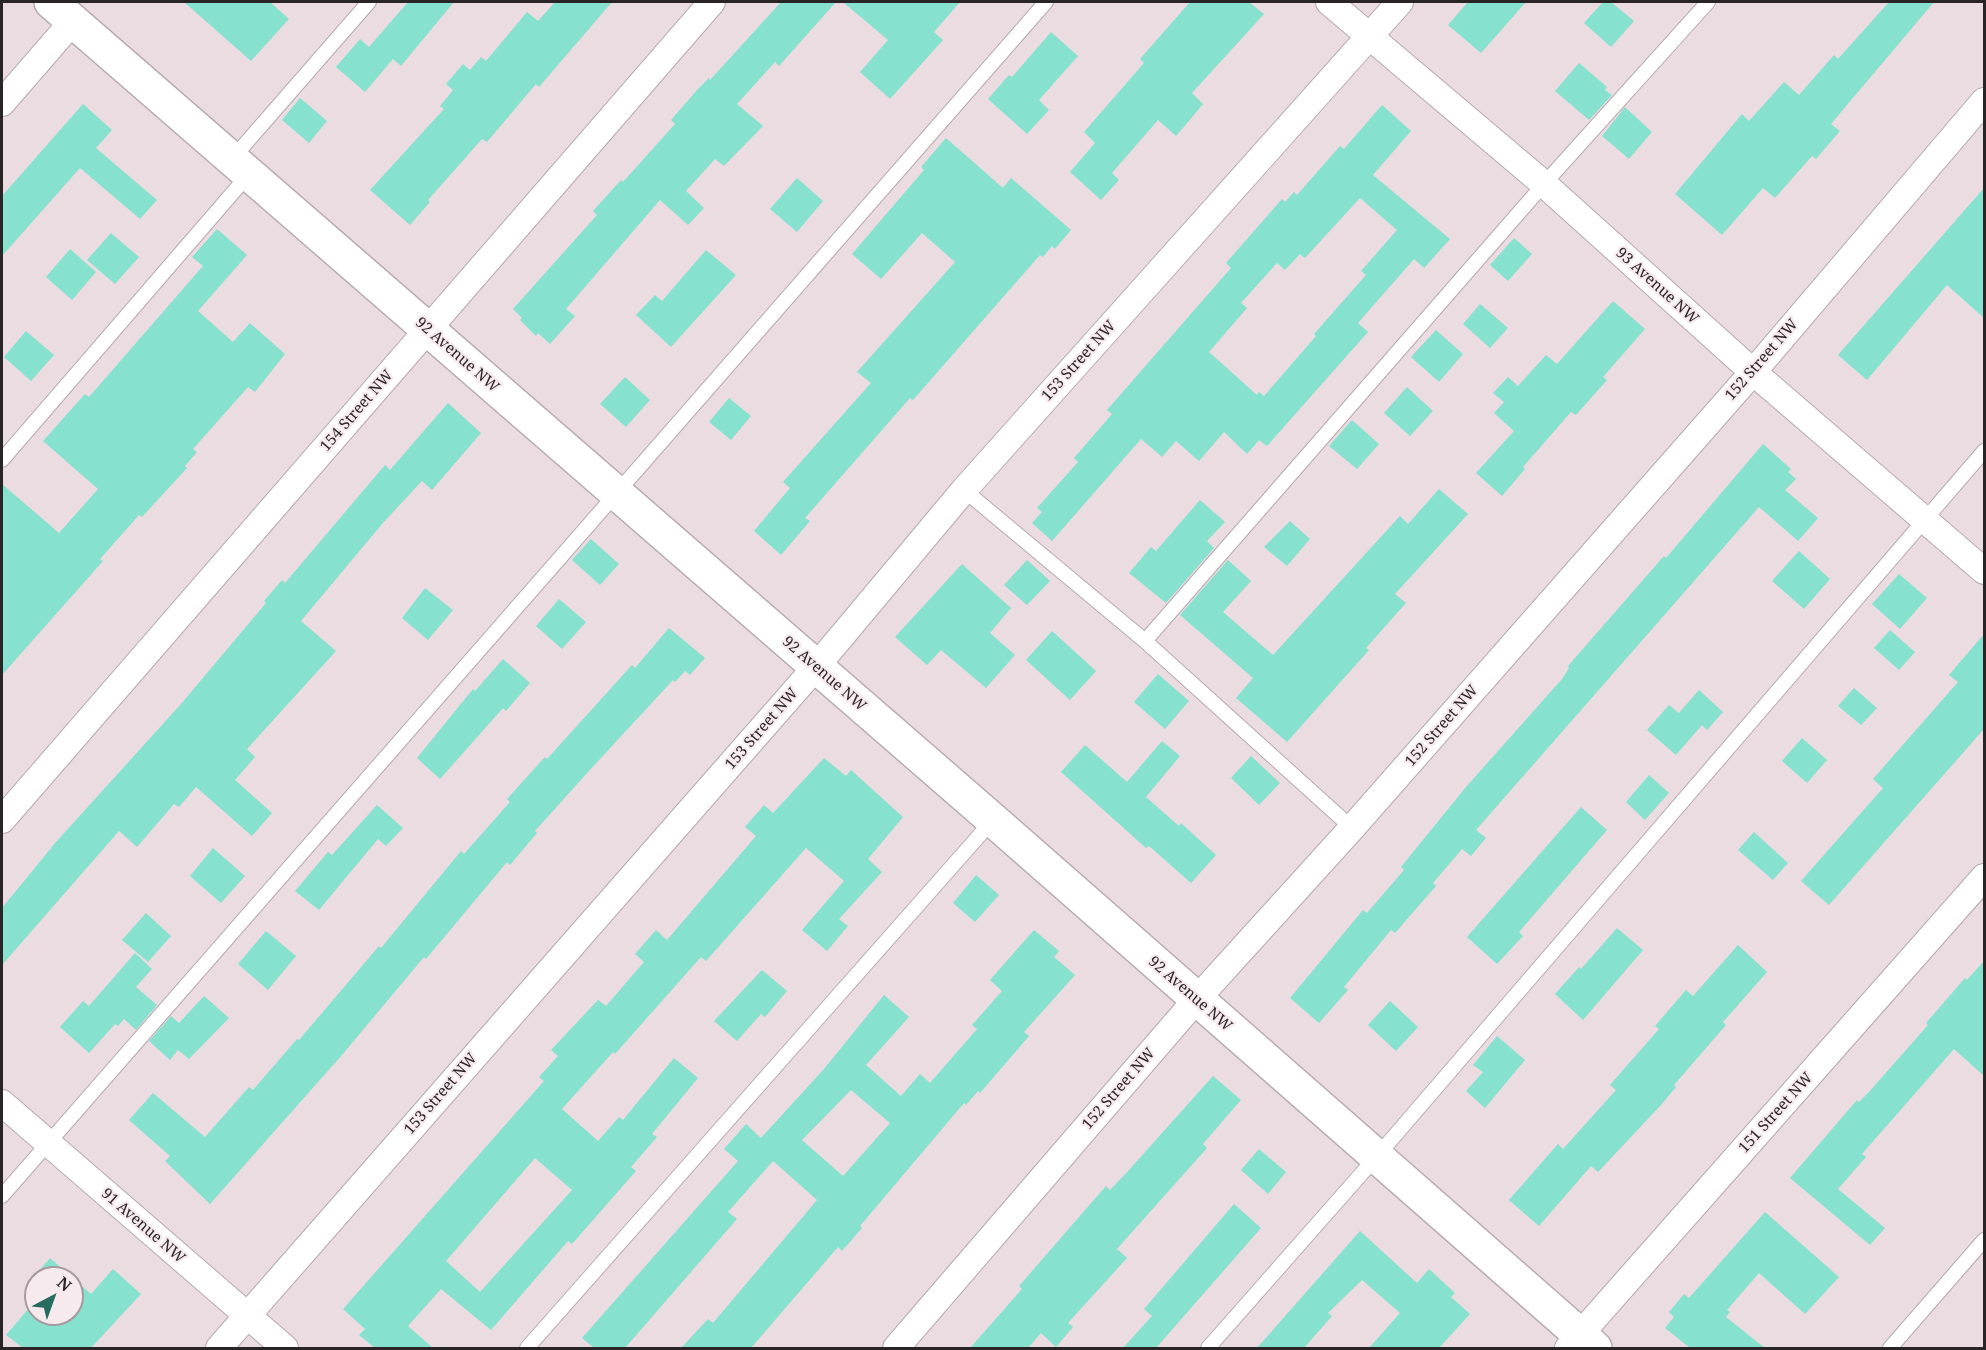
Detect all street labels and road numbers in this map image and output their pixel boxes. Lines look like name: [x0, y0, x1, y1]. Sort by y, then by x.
street label: 93 Avenue NW: [1612, 244, 1702, 328]
street label: 92 Avenue NW: [411, 314, 503, 396]
street label: 152 Street NW: [1722, 316, 1802, 404]
street label: 153 Street NW: [1038, 317, 1120, 405]
street label: 154 Street NW: [317, 367, 397, 455]
street label: 92 Avenue NW: [778, 633, 870, 715]
street label: 152 Street NW: [1402, 682, 1482, 770]
street label: 153 Street NW: [722, 685, 802, 773]
street label: 92 Avenue NW: [1144, 953, 1236, 1035]
street label: 152 Street NW: [1079, 1045, 1159, 1133]
street label: 153 Street NW: [401, 1050, 481, 1138]
street label: 151 Street NW: [1735, 1069, 1817, 1157]
street label: 91 Avenue NW: [97, 1185, 189, 1267]

